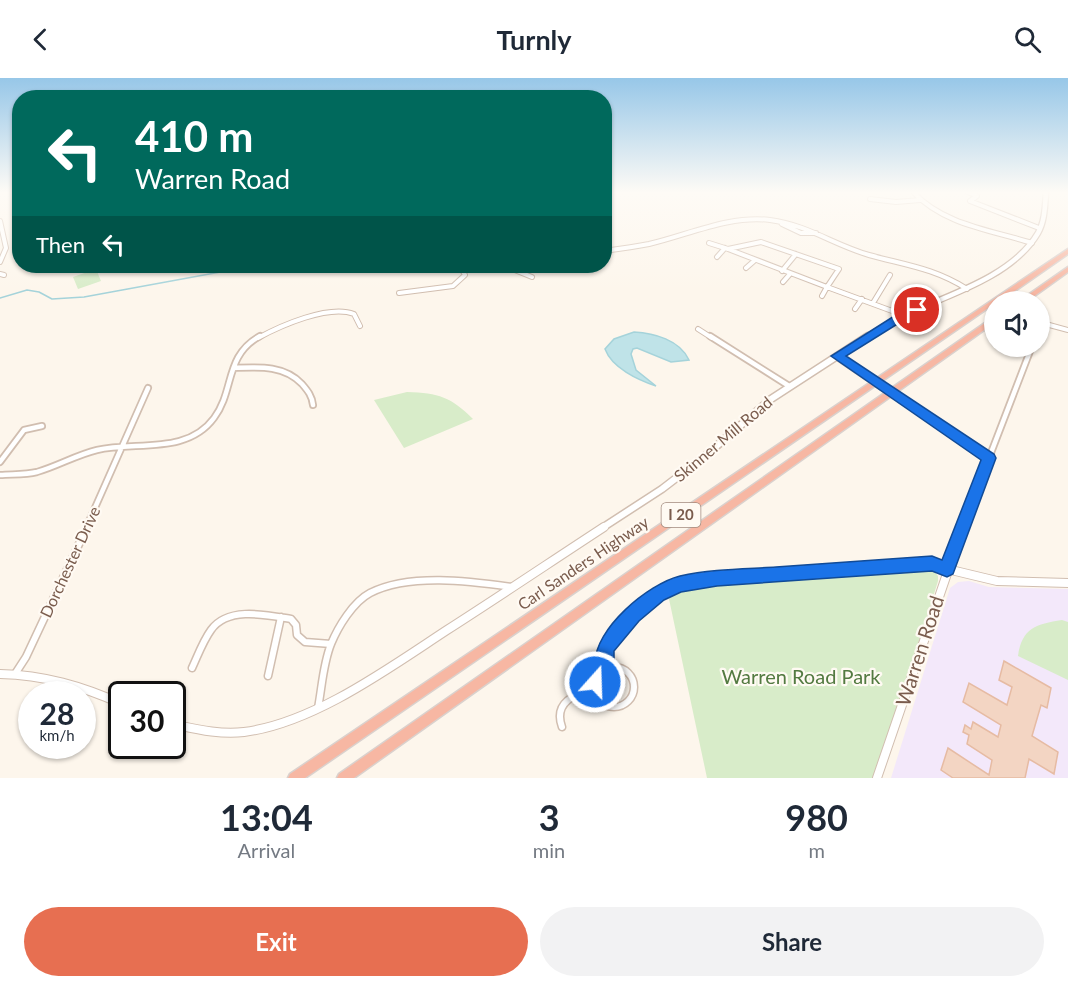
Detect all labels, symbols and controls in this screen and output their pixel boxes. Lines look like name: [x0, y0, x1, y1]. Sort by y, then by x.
icon: back: [24, 23, 57, 56]
text: Turnly: [496, 23, 572, 56]
icon: search: [1011, 23, 1044, 56]
text: 410 m: [135, 111, 253, 161]
icon: left: [36, 114, 114, 192]
text: Warren Road: [135, 162, 290, 195]
icon: left: [97, 228, 130, 261]
text: Then: [36, 231, 85, 258]
pin: [891, 284, 942, 335]
map controls: [984, 291, 1050, 357]
button: sound: [984, 291, 1050, 357]
icon: arrive: [900, 293, 933, 326]
street label: Skinner Mill Road: [670, 392, 776, 485]
street label: Dorchester Drive: [35, 503, 104, 620]
road number: I 20: [662, 503, 700, 527]
street label: Carl Sanders Highway: [514, 511, 652, 613]
street label: Warren Road: [890, 592, 948, 709]
position arrow: [563, 650, 627, 714]
park label: Warren Road Park: [721, 664, 881, 688]
speed limit sign: 30: [108, 681, 186, 759]
text: 28: [40, 695, 74, 731]
text: km/h: [39, 726, 75, 744]
text: 13:04: [220, 795, 313, 839]
text: 3: [539, 795, 560, 839]
text: 980: [785, 795, 848, 839]
text: Arrival: [238, 838, 295, 862]
text: min: [533, 838, 565, 862]
text: m: [808, 838, 825, 862]
button: Exit: [24, 907, 528, 976]
button: Share: [540, 907, 1044, 976]

